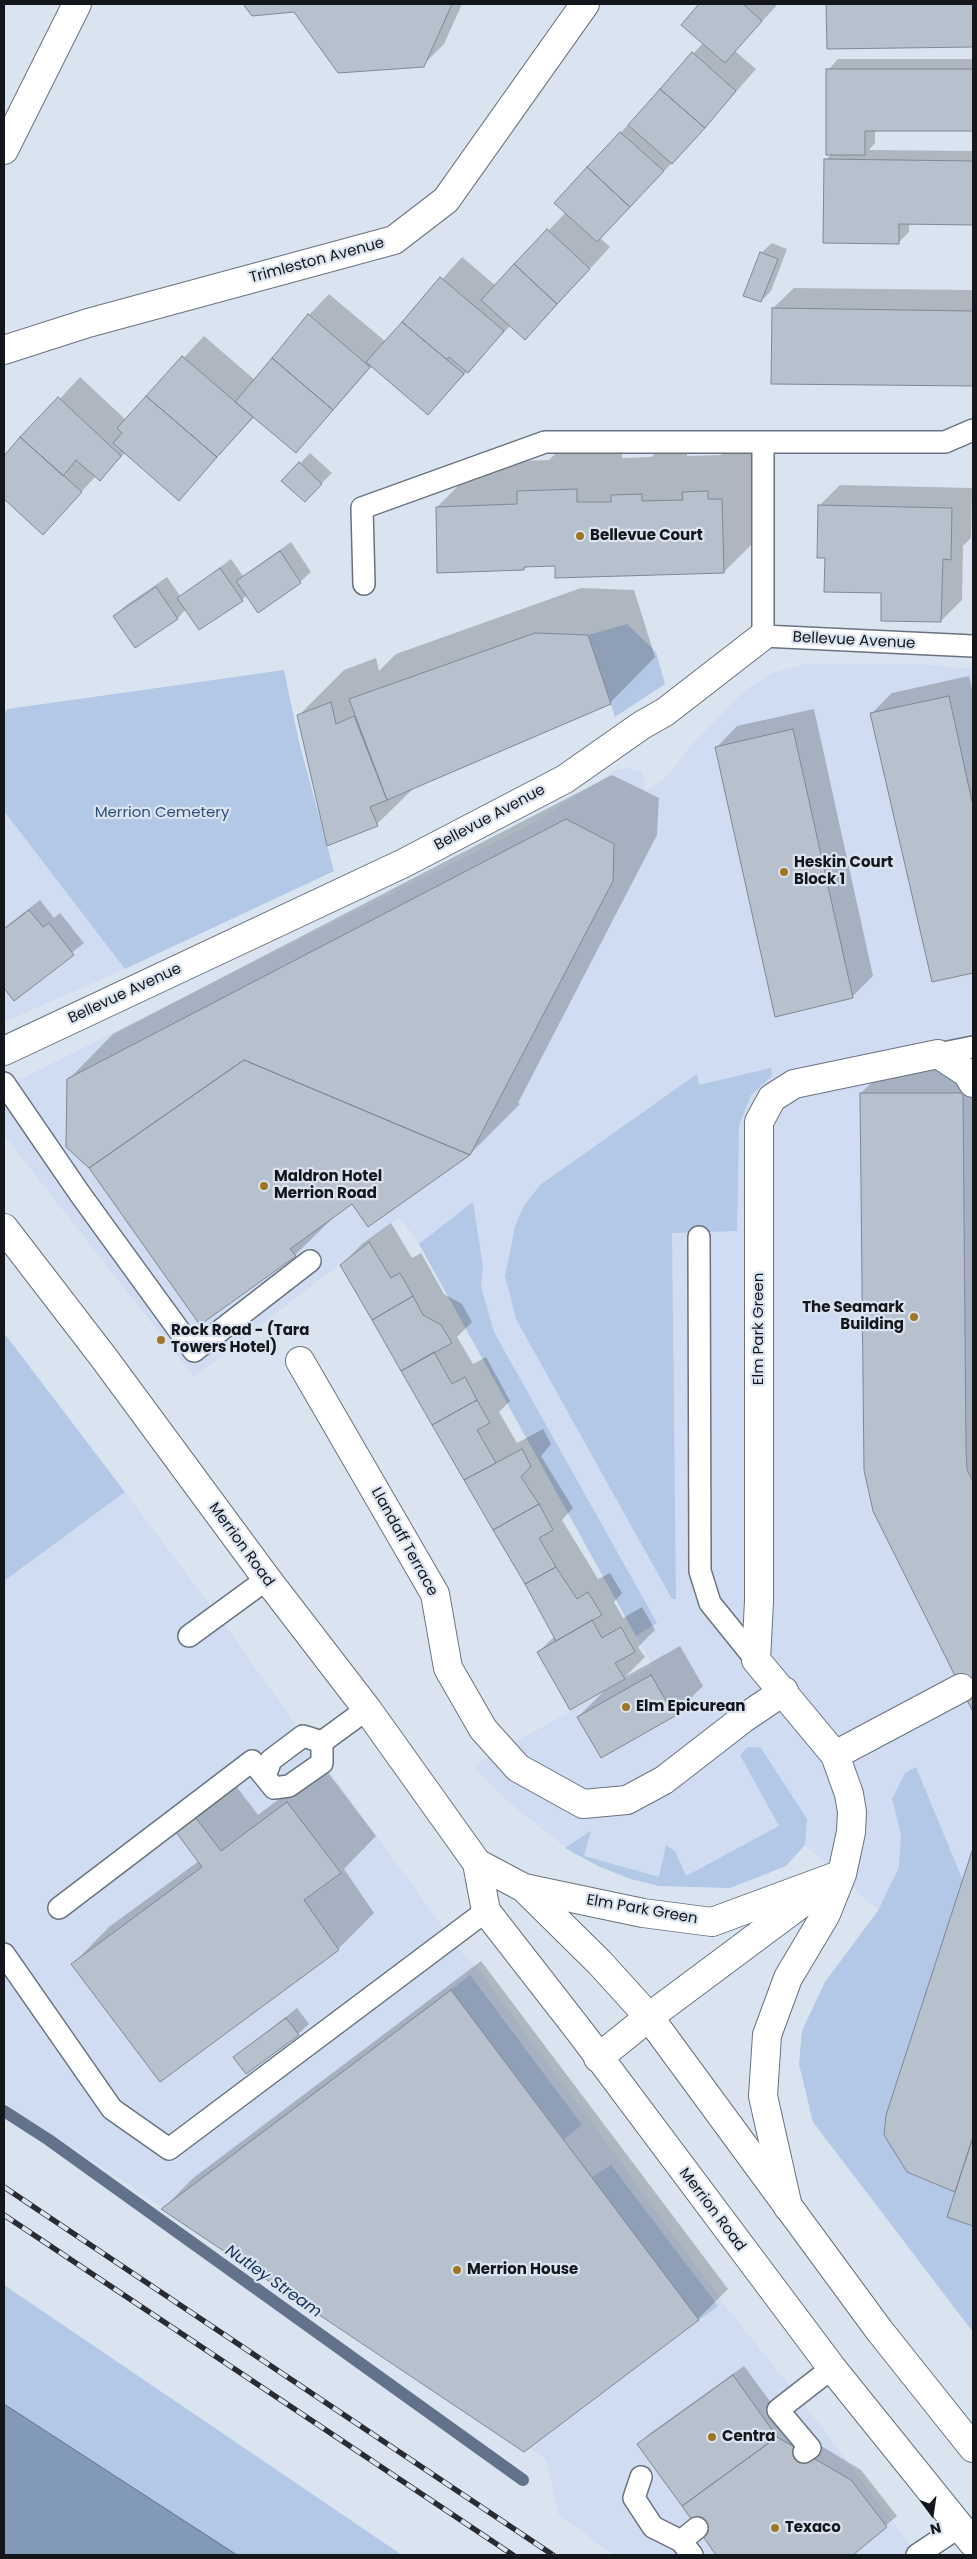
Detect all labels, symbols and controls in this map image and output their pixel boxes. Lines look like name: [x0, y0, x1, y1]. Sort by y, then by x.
street label: Trimleston Avenue: [248, 234, 386, 288]
place label: Bellevue Court: [590, 527, 703, 545]
marker: Bellevue Court: [574, 530, 586, 542]
street label: Bellevue Avenue: [792, 629, 916, 653]
street label: Bellevue Avenue: [432, 781, 548, 855]
park label: Merrion Cemetery: [95, 804, 229, 822]
place label: Heskin Court Block 1: [794, 854, 893, 889]
marker: Heskin Court Block 1: [778, 866, 790, 878]
street label: Bellevue Avenue: [66, 960, 184, 1028]
place label: Maldron Hotel Merrion Road: [274, 1168, 382, 1203]
marker: Maldron Hotel Merrion Road: [258, 1180, 270, 1192]
street label: Elm Park Green: [750, 1273, 768, 1385]
place label: The Seamark Building: [802, 1299, 904, 1334]
marker: The Seamark Building: [908, 1311, 920, 1323]
place label: Rock Road - (Tara Towers Hotel): [171, 1322, 309, 1357]
marker: Rock Road - (Tara Towers Hotel): [155, 1334, 167, 1346]
street label: Llandaff Terrace: [367, 1485, 441, 1599]
street label: Merrion Road: [205, 1500, 277, 1590]
place label: Elm Epicurean: [636, 1698, 745, 1716]
marker: Elm Epicurean: [620, 1701, 632, 1713]
street label: Elm Park Green: [585, 1891, 699, 1929]
street label: Merrion Road: [675, 2165, 749, 2255]
water label: Nutley Stream: [221, 2242, 325, 2322]
place label: Merrion House: [467, 2261, 578, 2279]
marker: Merrion House: [451, 2264, 463, 2276]
place label: Centra: [722, 2428, 775, 2446]
marker: Centra: [706, 2431, 718, 2443]
north arrow: [907, 2489, 957, 2539]
text: N: [928, 2518, 943, 2540]
place label: Texaco: [785, 2519, 841, 2537]
marker: Texaco: [769, 2522, 781, 2534]

